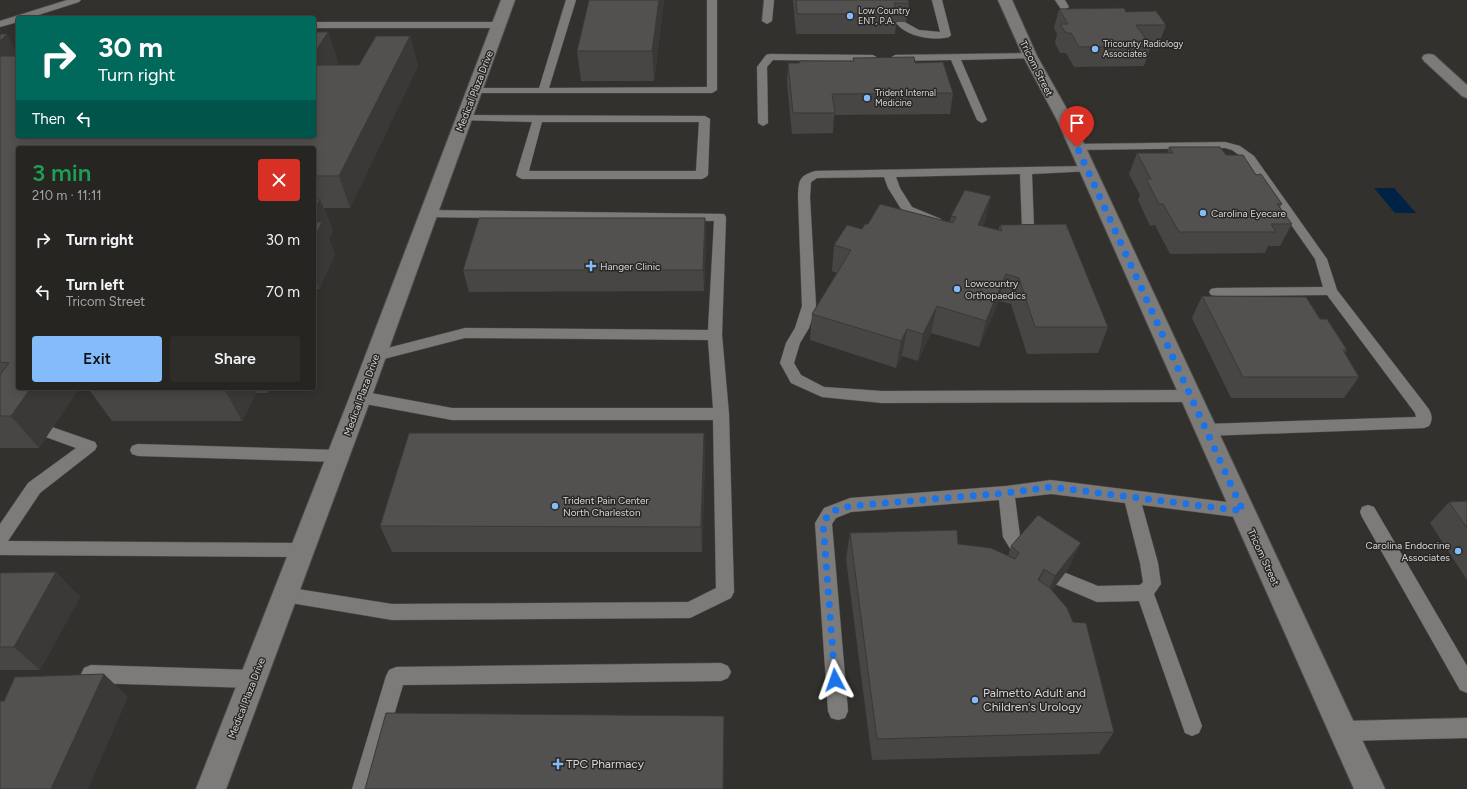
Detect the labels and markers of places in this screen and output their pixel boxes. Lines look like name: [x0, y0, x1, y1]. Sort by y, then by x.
place label: Low Country ENT, P.A.: [858, 5, 910, 26]
marker: Low Country ENT, P.A.: [845, 11, 855, 21]
place label: Tricounty Radiology Associates: [1103, 38, 1183, 59]
marker: Tricounty Radiology Associates: [1090, 44, 1100, 54]
place label: Trident Internal Medicine: [875, 87, 936, 108]
marker: Trident Internal Medicine: [862, 93, 872, 103]
pin: [1060, 106, 1094, 147]
place label: Carolina Eyecare: [1211, 207, 1287, 220]
marker: Carolina Eyecare: [1198, 208, 1208, 218]
marker: Hanger Clinic: [585, 260, 597, 272]
place label: Hanger Clinic: [600, 260, 661, 273]
place label: Lowcountry Orthopaedics: [965, 277, 1026, 302]
marker: Lowcountry Orthopaedics: [952, 284, 962, 294]
place label: Trident Pain Center North Charleston: [563, 494, 650, 519]
marker: Trident Pain Center North Charleston: [550, 501, 560, 511]
place label: Carolina Endocrine Associates: [1366, 539, 1451, 564]
marker: Carolina Endocrine Associates: [1453, 546, 1463, 556]
place label: Palmetto Adult and Children's Urology: [983, 686, 1086, 714]
marker: Palmetto Adult and Children's Urology: [970, 695, 980, 705]
place label: TPC Pharmacy: [566, 757, 645, 771]
marker: TPC Pharmacy: [553, 759, 563, 769]

